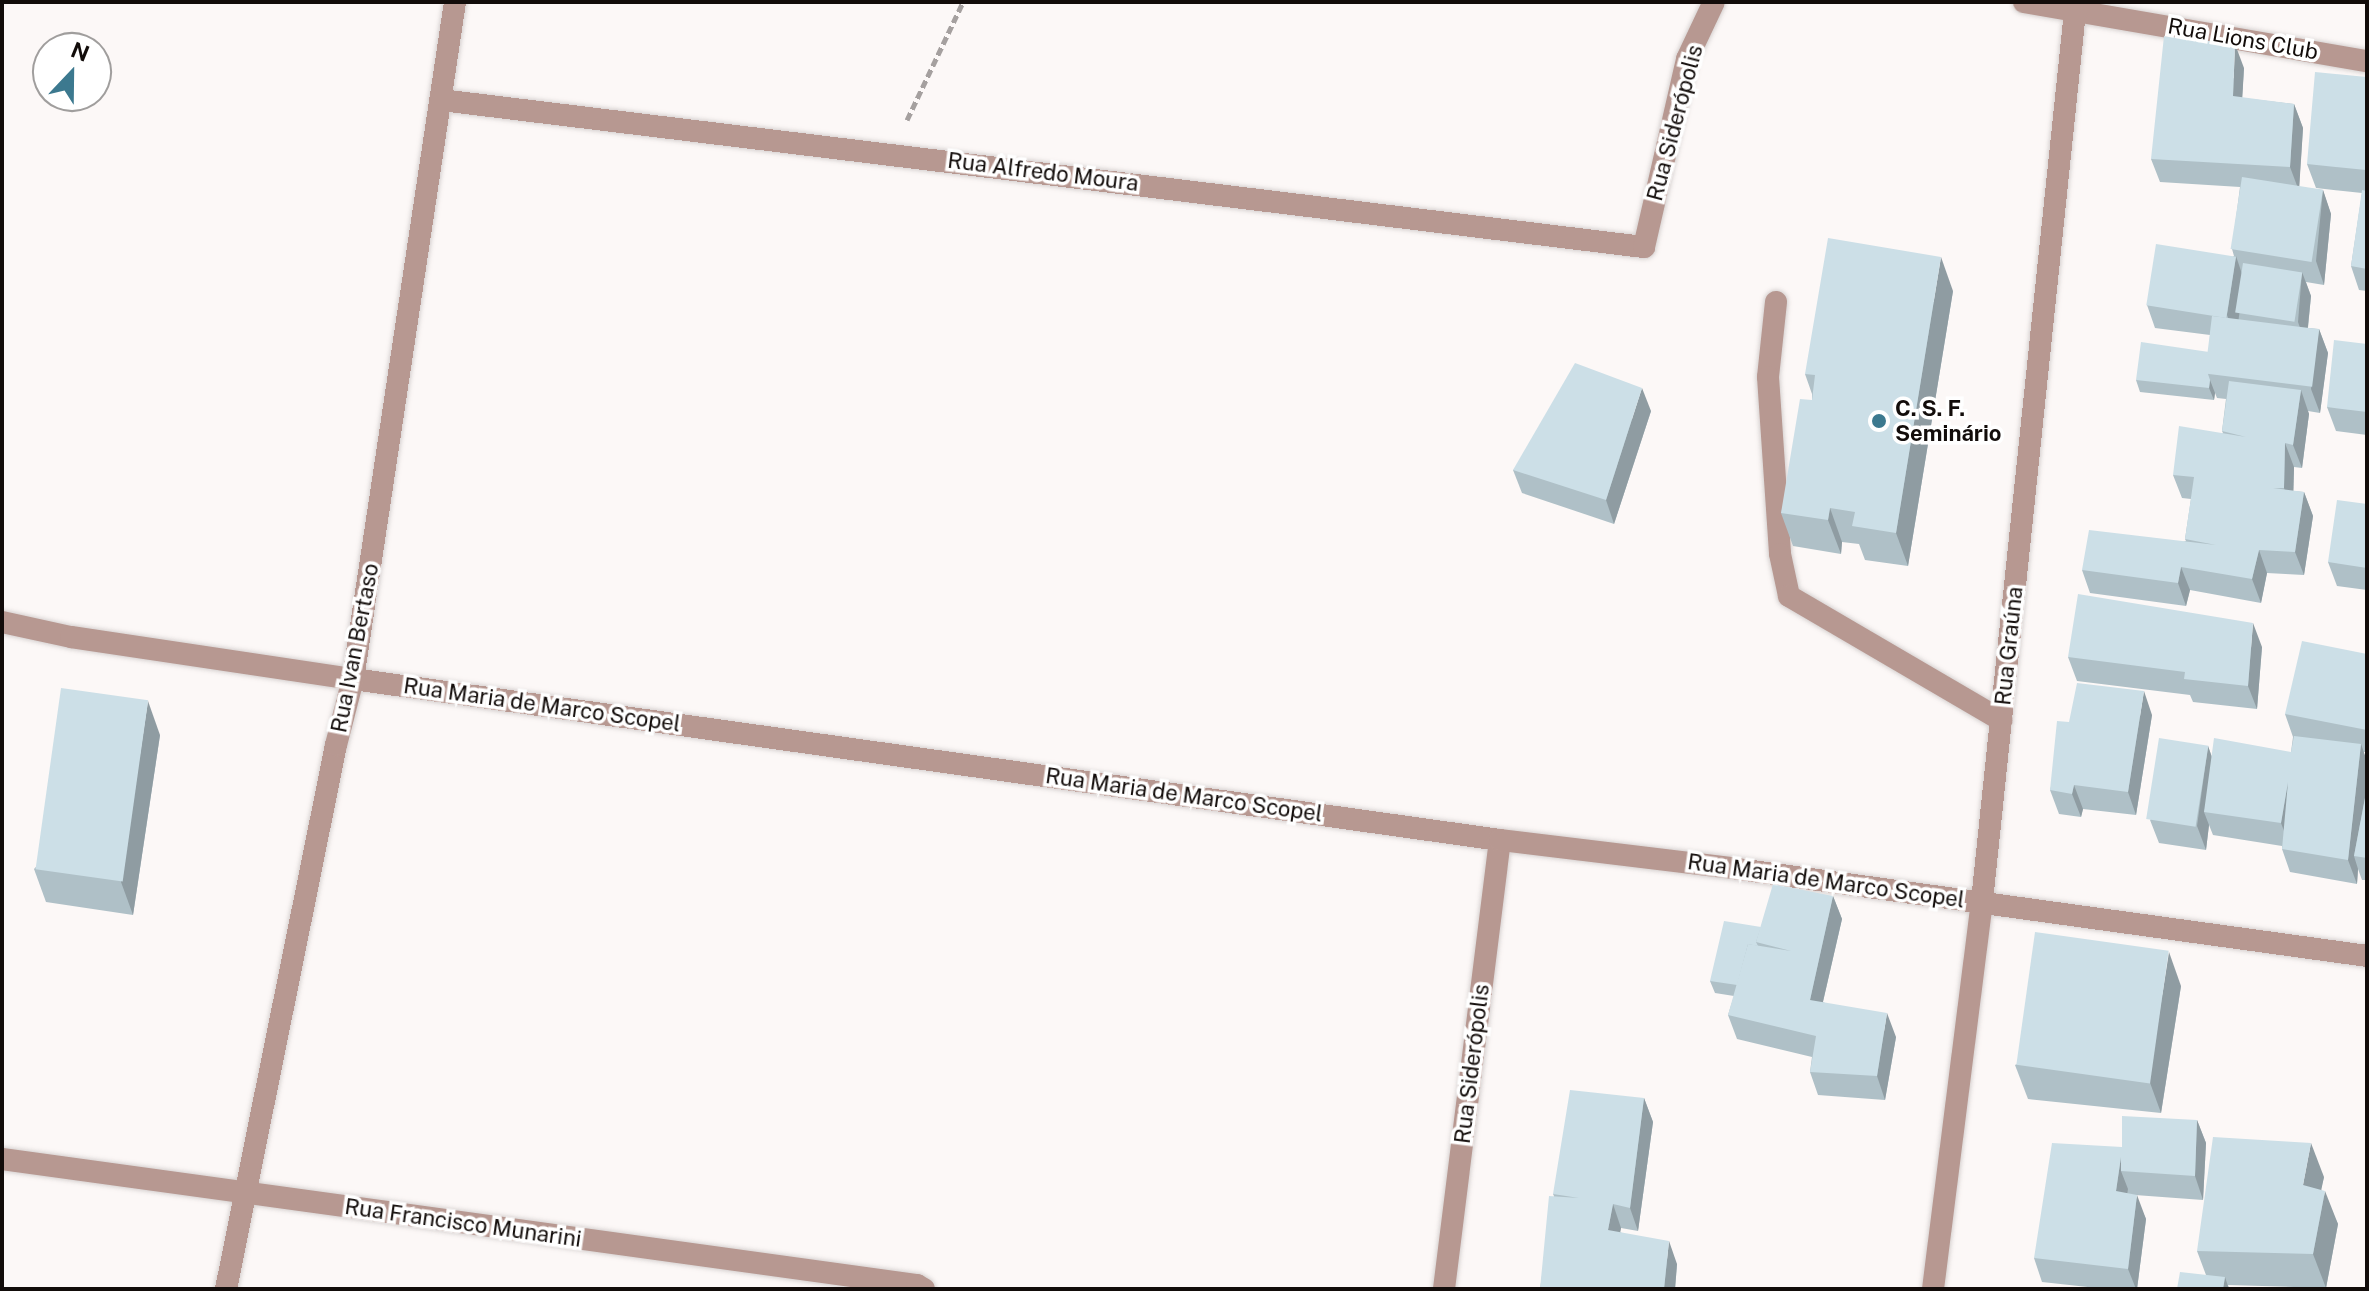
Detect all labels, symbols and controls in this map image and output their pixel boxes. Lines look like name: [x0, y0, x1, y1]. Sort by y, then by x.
street label: Rua Lions Club: [2166, 13, 2320, 65]
north arrow: [32, 32, 112, 112]
text: N: [67, 36, 93, 67]
street label: Rua Siderópolis: [1642, 42, 1708, 204]
street label: Rua Alfredo Moura: [946, 147, 1140, 197]
place label: C. S. F. Seminário: [1895, 395, 2001, 446]
marker: C. S. F. Seminário: [1870, 412, 1888, 430]
street label: Rua Ivan Bertaso: [326, 561, 384, 735]
street label: Rua Graúna: [1990, 585, 2028, 707]
street label: Rua Maria de Marco Scopel: [402, 672, 682, 738]
street label: Rua Maria de Marco Scopel: [1044, 762, 1324, 828]
street label: Rua Maria de Marco Scopel: [1686, 848, 1966, 914]
street label: Rua Siderópolis: [1449, 983, 1495, 1145]
street label: Rua Francisco Munarini: [343, 1193, 583, 1253]

